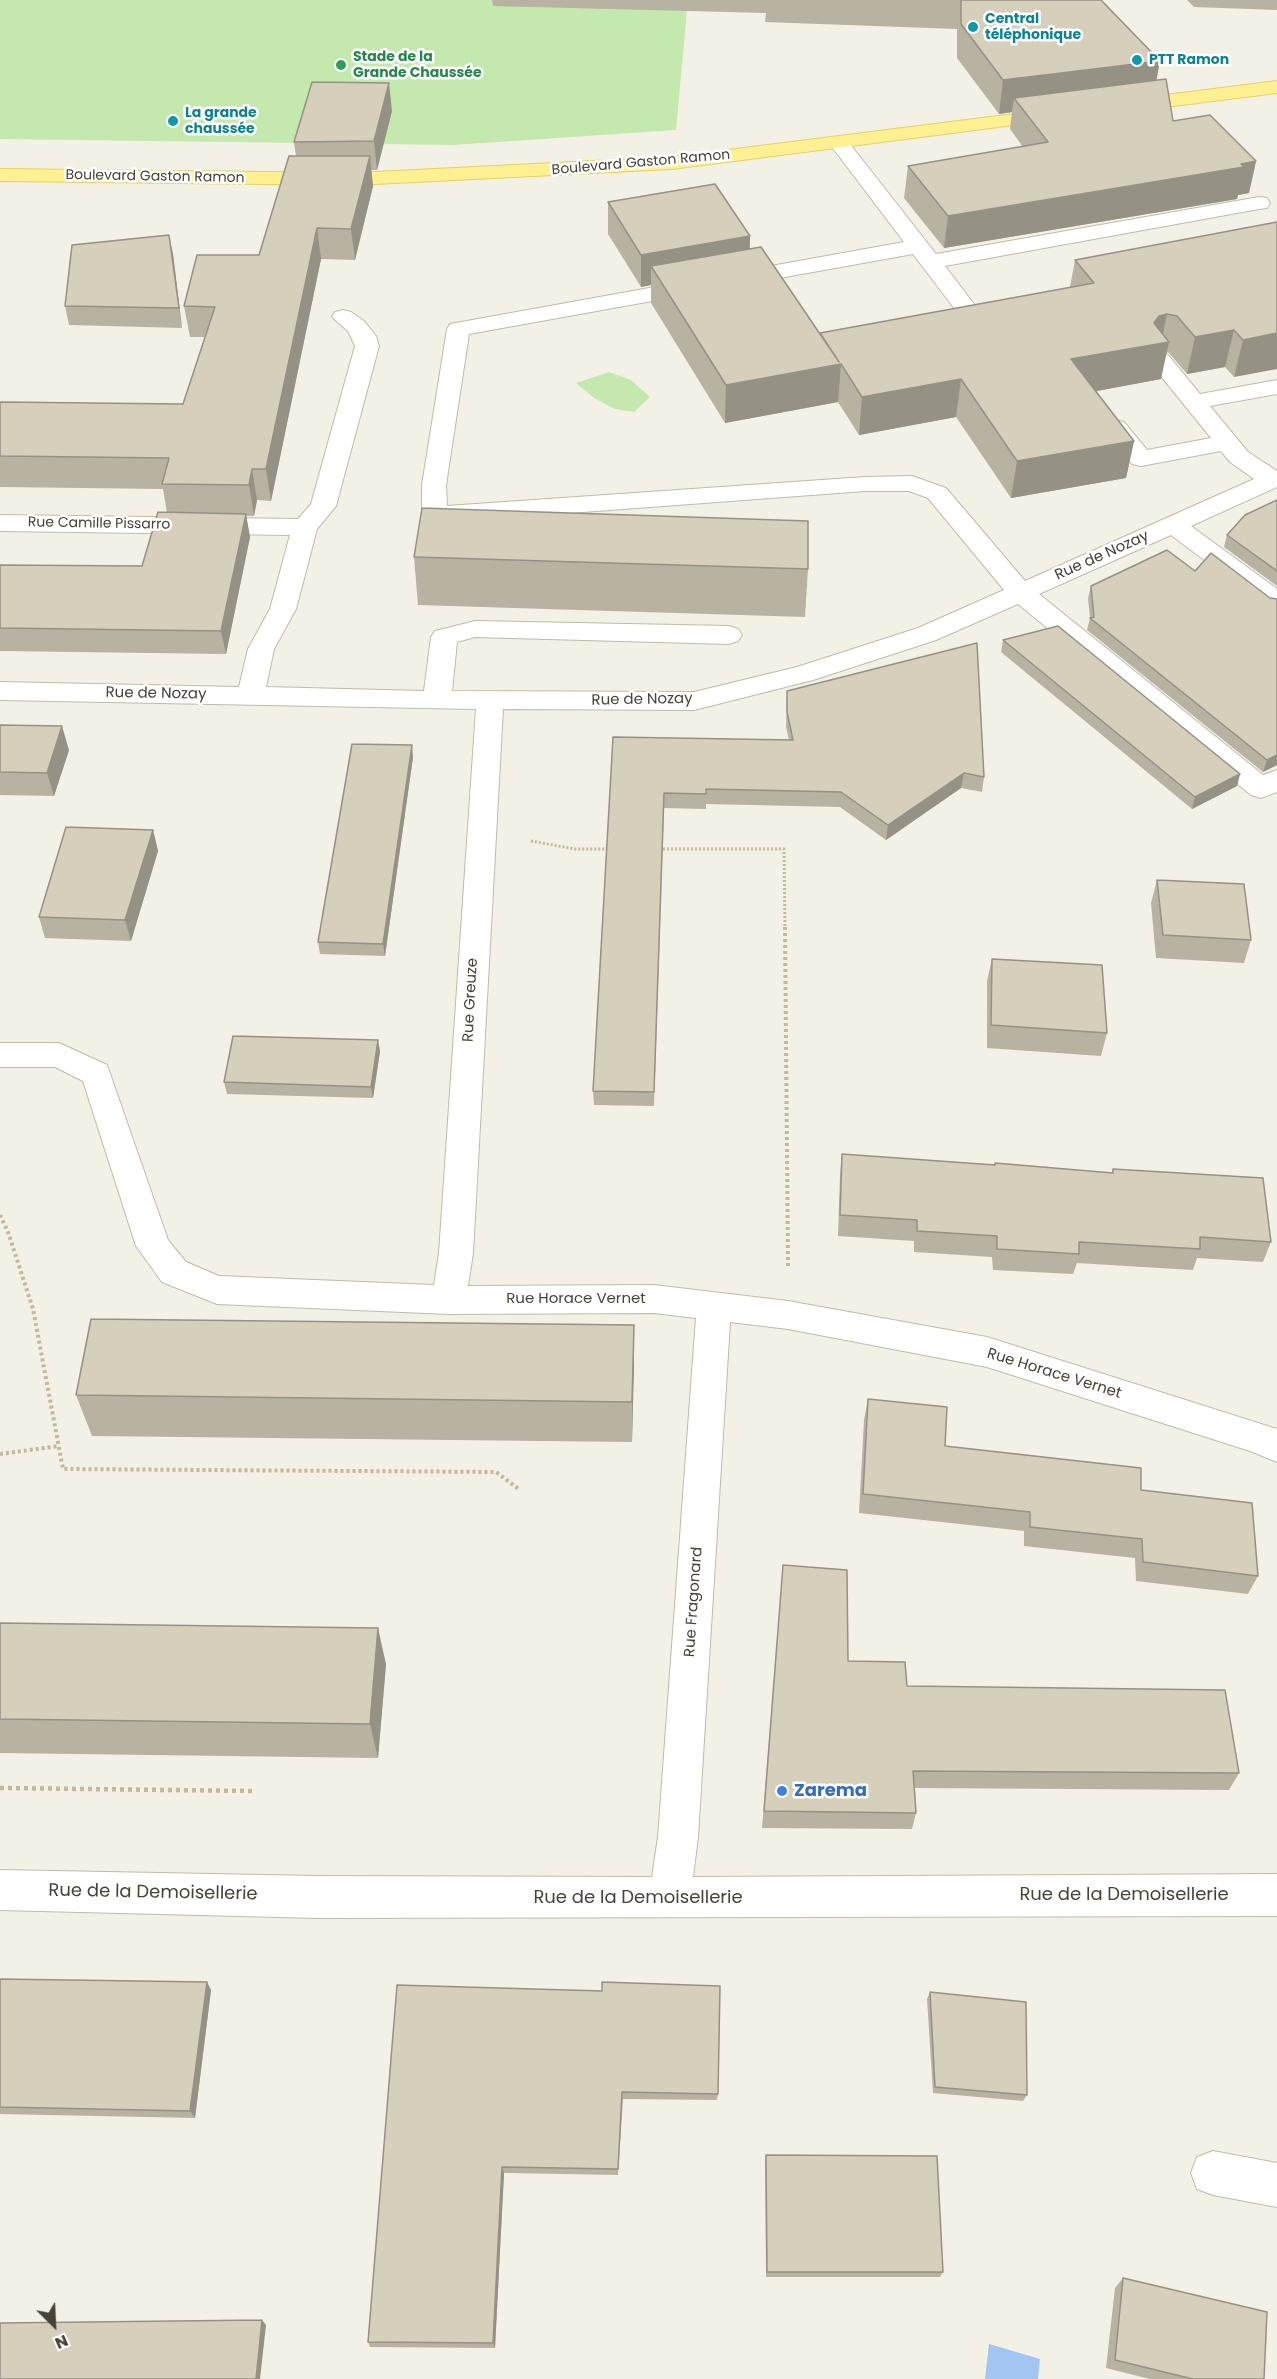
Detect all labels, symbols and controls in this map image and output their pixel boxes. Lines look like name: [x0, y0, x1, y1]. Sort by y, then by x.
place label: Central téléphonique: [985, 11, 1081, 44]
marker: Central téléphonique: [966, 20, 980, 34]
place label: Stade de la Grande Chaussée: [353, 49, 482, 82]
place label: PTT Ramon: [1149, 52, 1229, 68]
marker: PTT Ramon: [1130, 53, 1144, 67]
marker: Stade de la Grande Chaussée: [334, 58, 348, 72]
place label: La grande chaussée: [185, 105, 257, 138]
marker: La grande chaussée: [166, 114, 180, 128]
street label: Boulevard Gaston Ramon: [551, 147, 731, 179]
street label: Boulevard Gaston Ramon: [65, 167, 245, 187]
street label: Rue Camille Pissarro: [28, 514, 170, 534]
street label: Rue de Nozay: [1052, 527, 1152, 585]
street label: Rue de Nozay: [105, 684, 207, 704]
street label: Rue de Nozay: [591, 690, 693, 710]
street label: Rue Greuze: [460, 957, 482, 1043]
street label: Rue Horace Vernet: [506, 1290, 646, 1308]
street label: Rue Horace Vernet: [985, 1345, 1123, 1403]
street label: Rue Fragonard: [681, 1546, 707, 1658]
place label: Zarema: [794, 1780, 867, 1802]
marker: Zarema: [775, 1784, 789, 1798]
street label: Rue de la Demoisellerie: [48, 1880, 258, 1906]
street label: Rue de la Demoisellerie: [1019, 1884, 1229, 1906]
street label: Rue de la Demoisellerie: [533, 1887, 743, 1909]
north arrow: [24, 2295, 84, 2355]
text: N: [51, 2329, 72, 2355]

